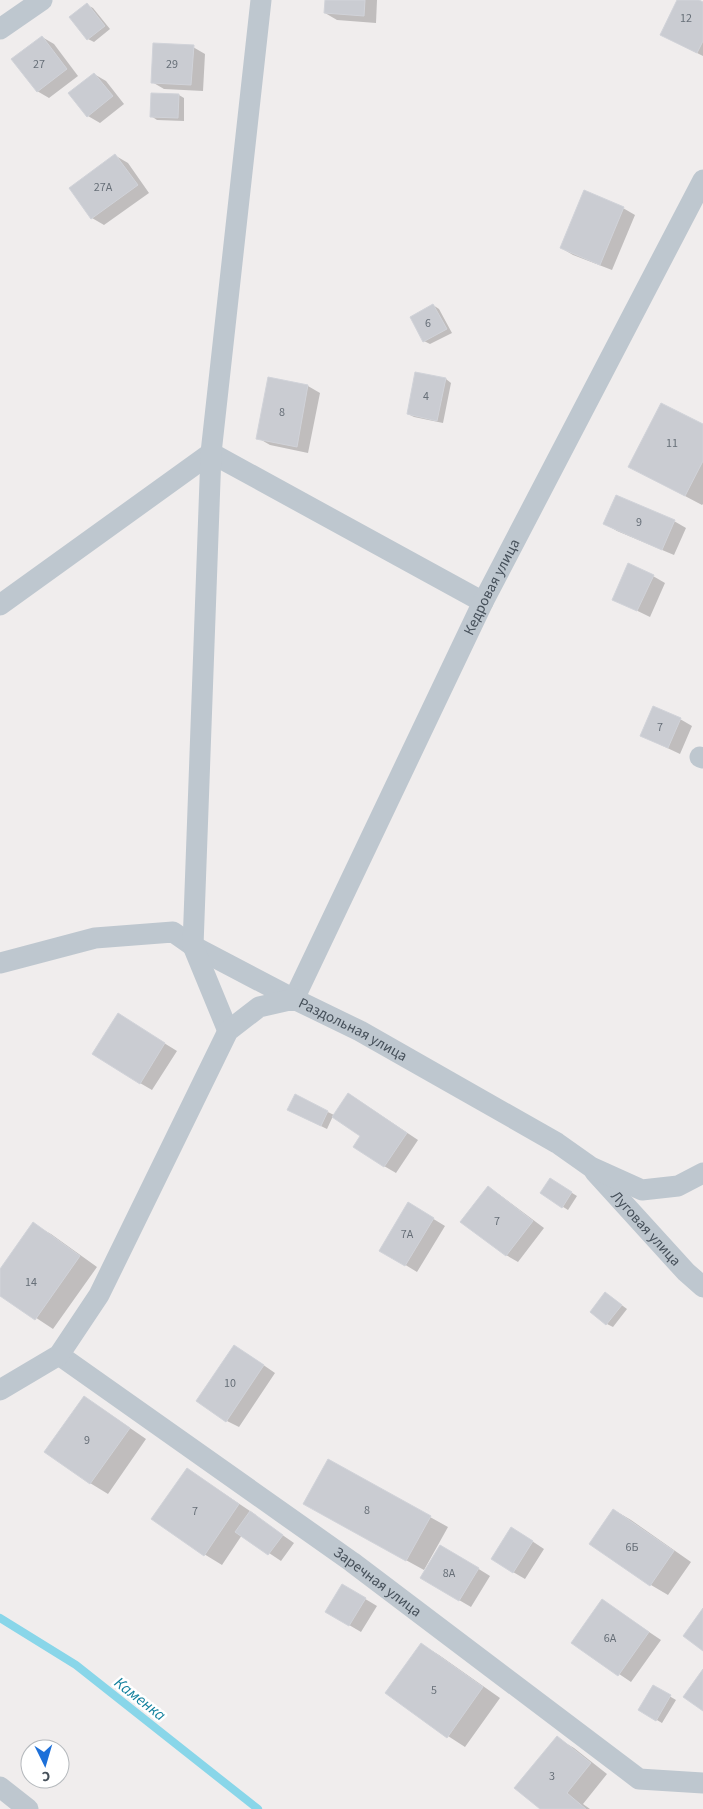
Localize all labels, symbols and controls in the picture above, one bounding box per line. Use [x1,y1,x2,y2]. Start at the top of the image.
house number: 12 [680,10,692,27]
house number: 27 [33,56,45,73]
house number: 29 [166,56,178,73]
house number: 27А [94,179,113,196]
house number: 6 [425,315,431,332]
house number: 4 [423,388,429,405]
house number: 8 [279,404,285,421]
house number: 11 [666,435,678,452]
house number: 9 [636,514,642,531]
street label: Кедровая улица [458,535,525,639]
house number: 7 [657,719,663,736]
street label: Раздольная улица [295,992,411,1066]
street label: Луговая улица [606,1186,686,1271]
house number: 7 [494,1213,500,1230]
house number: 7А [401,1226,414,1243]
house number: 14 [25,1274,37,1291]
house number: 10 [224,1375,236,1392]
house number: 9 [84,1432,90,1449]
house number: 8 [364,1502,370,1519]
house number: 7 [192,1503,198,1520]
house number: 6Б [626,1539,638,1556]
street label: Заречная улица [329,1542,426,1622]
house number: 8А [443,1565,456,1582]
house number: 6А [604,1630,617,1647]
water label: Каменка [110,1672,171,1726]
house number: 5 [431,1682,437,1699]
north arrow [20,1739,70,1789]
text: С [41,1766,51,1786]
house number: 3 [549,1768,555,1785]

